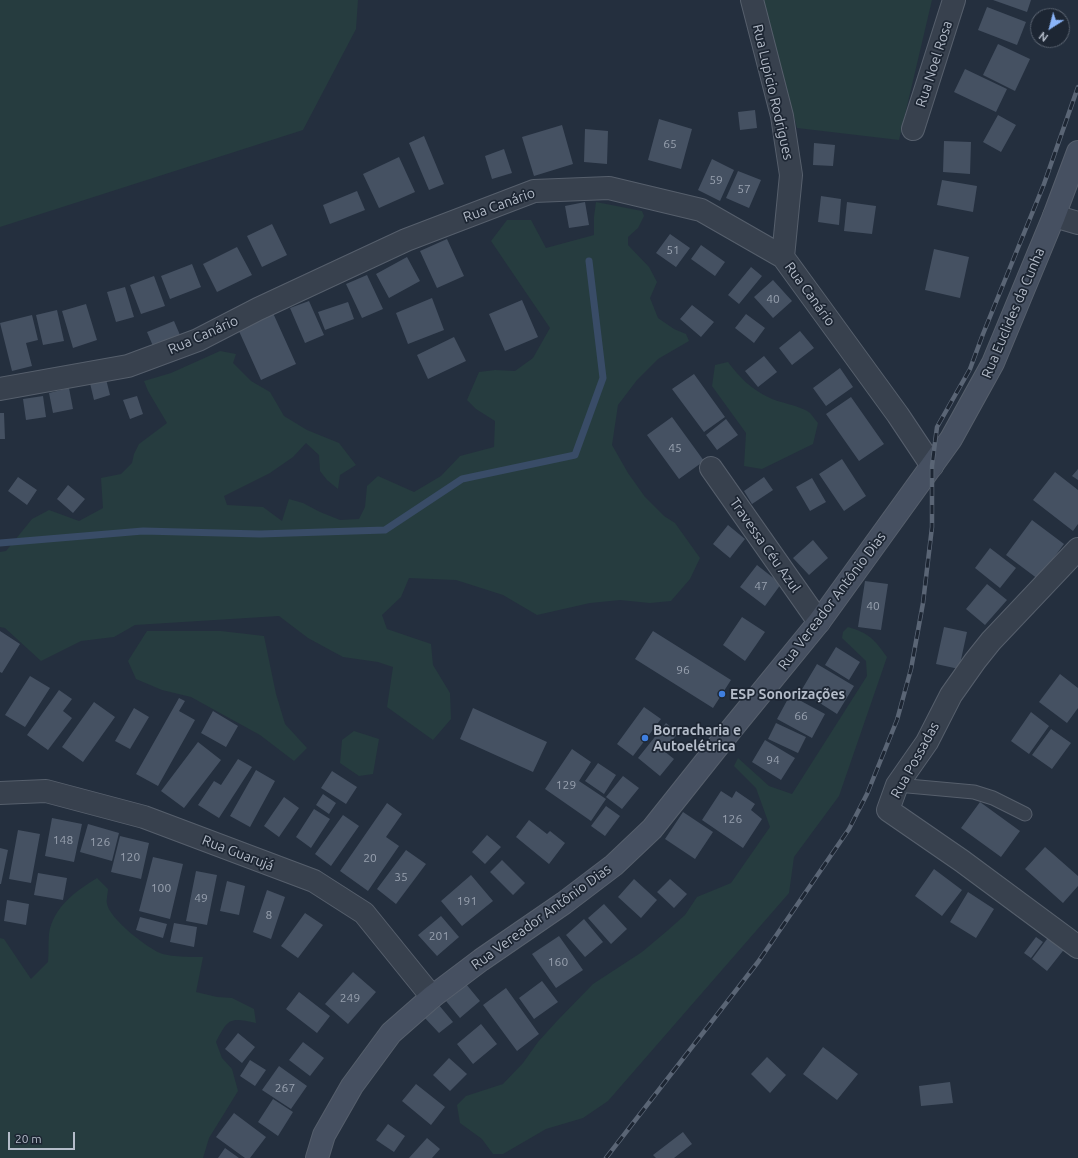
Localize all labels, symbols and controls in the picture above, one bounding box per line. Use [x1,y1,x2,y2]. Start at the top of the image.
north arrow [1030,8,1070,48]
street label: Rua Noel Rosa [912,19,956,109]
street label: Rua Lupicio Rodrigues [749,23,797,161]
text: N [1037,30,1050,44]
house number: 65 [663,137,677,151]
house number: 59 [709,173,723,187]
house number: 57 [737,182,751,196]
street label: Rua Canário [461,184,537,226]
house number: 51 [666,243,680,257]
street label: Rua Euclides da Cunha [978,245,1048,381]
street label: Rua Canário [781,259,839,329]
house number: 40 [766,292,780,306]
street label: Rua Canário [165,312,241,358]
house number: 45 [668,441,682,455]
street label: Travessa Céu Azul [726,494,804,596]
street label: Rua Vereador Antônio Dias [775,529,889,673]
house number: 47 [754,579,768,593]
house number: 40 [866,599,880,613]
house number: 96 [676,663,690,677]
place label: ESP Sonorizações [730,686,845,702]
marker: ESP Sonorizações [717,689,727,699]
house number: 66 [794,709,808,723]
street label: Rua Possadas [887,719,943,801]
place label: Borracharia e Autoelétrica [653,722,741,754]
marker: Borracharia e Autoelétrica [640,733,650,743]
house number: 94 [766,753,780,767]
house number: 129 [556,778,576,792]
house number: 126 [722,812,742,826]
street label: Rua Guarujá [200,832,276,874]
house number: 148 [53,833,73,847]
house number: 126 [90,835,110,849]
house number: 120 [120,850,140,864]
house number: 20 [363,851,377,865]
street label: Rua Vereador Antônio Dias [468,861,614,973]
house number: 35 [394,870,408,884]
house number: 100 [151,881,171,895]
house number: 49 [194,891,208,905]
house number: 191 [457,894,477,908]
house number: 8 [266,908,272,922]
house number: 201 [429,929,449,943]
house number: 160 [548,955,568,969]
house number: 249 [340,991,360,1005]
house number: 267 [275,1081,295,1095]
scale bar [10,1124,77,1150]
text: 20 m [15,1132,42,1145]

